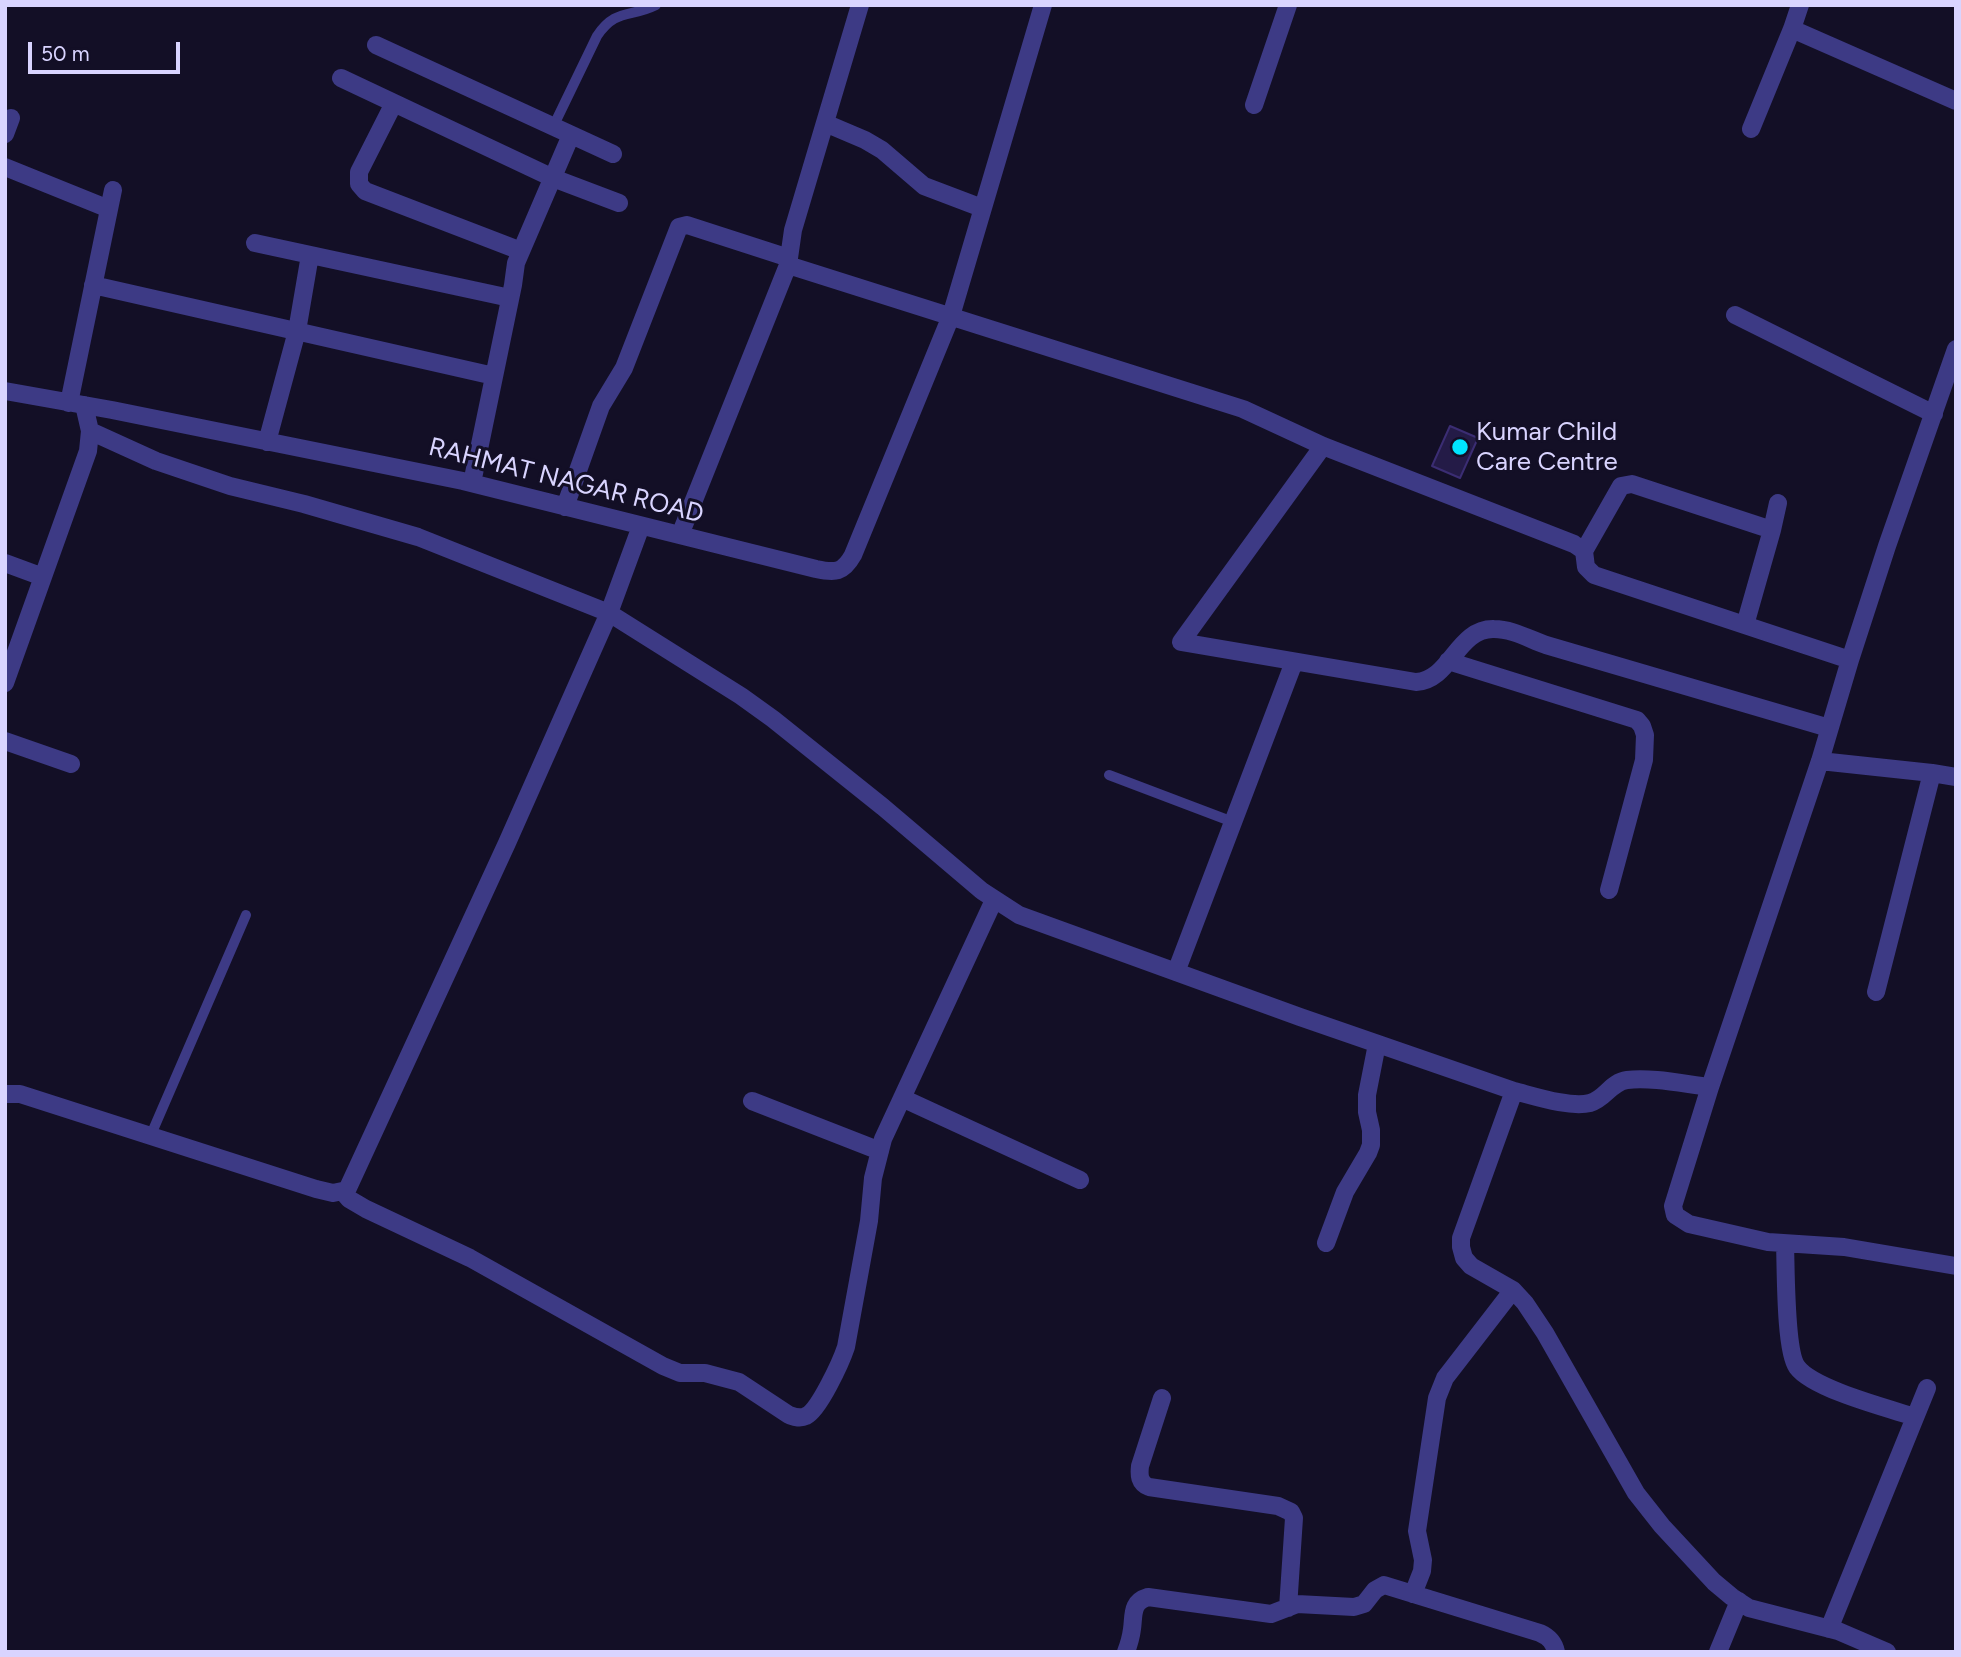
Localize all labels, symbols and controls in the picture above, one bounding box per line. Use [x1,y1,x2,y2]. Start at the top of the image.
scale bar [32,28,184,72]
text: 50 m [41,41,90,66]
place label: Kumar Child Care Centre [1476,416,1618,478]
street label: RAHMAT NAGAR ROAD [425,432,707,530]
marker: Kumar Child Care Centre [1450,437,1470,457]

